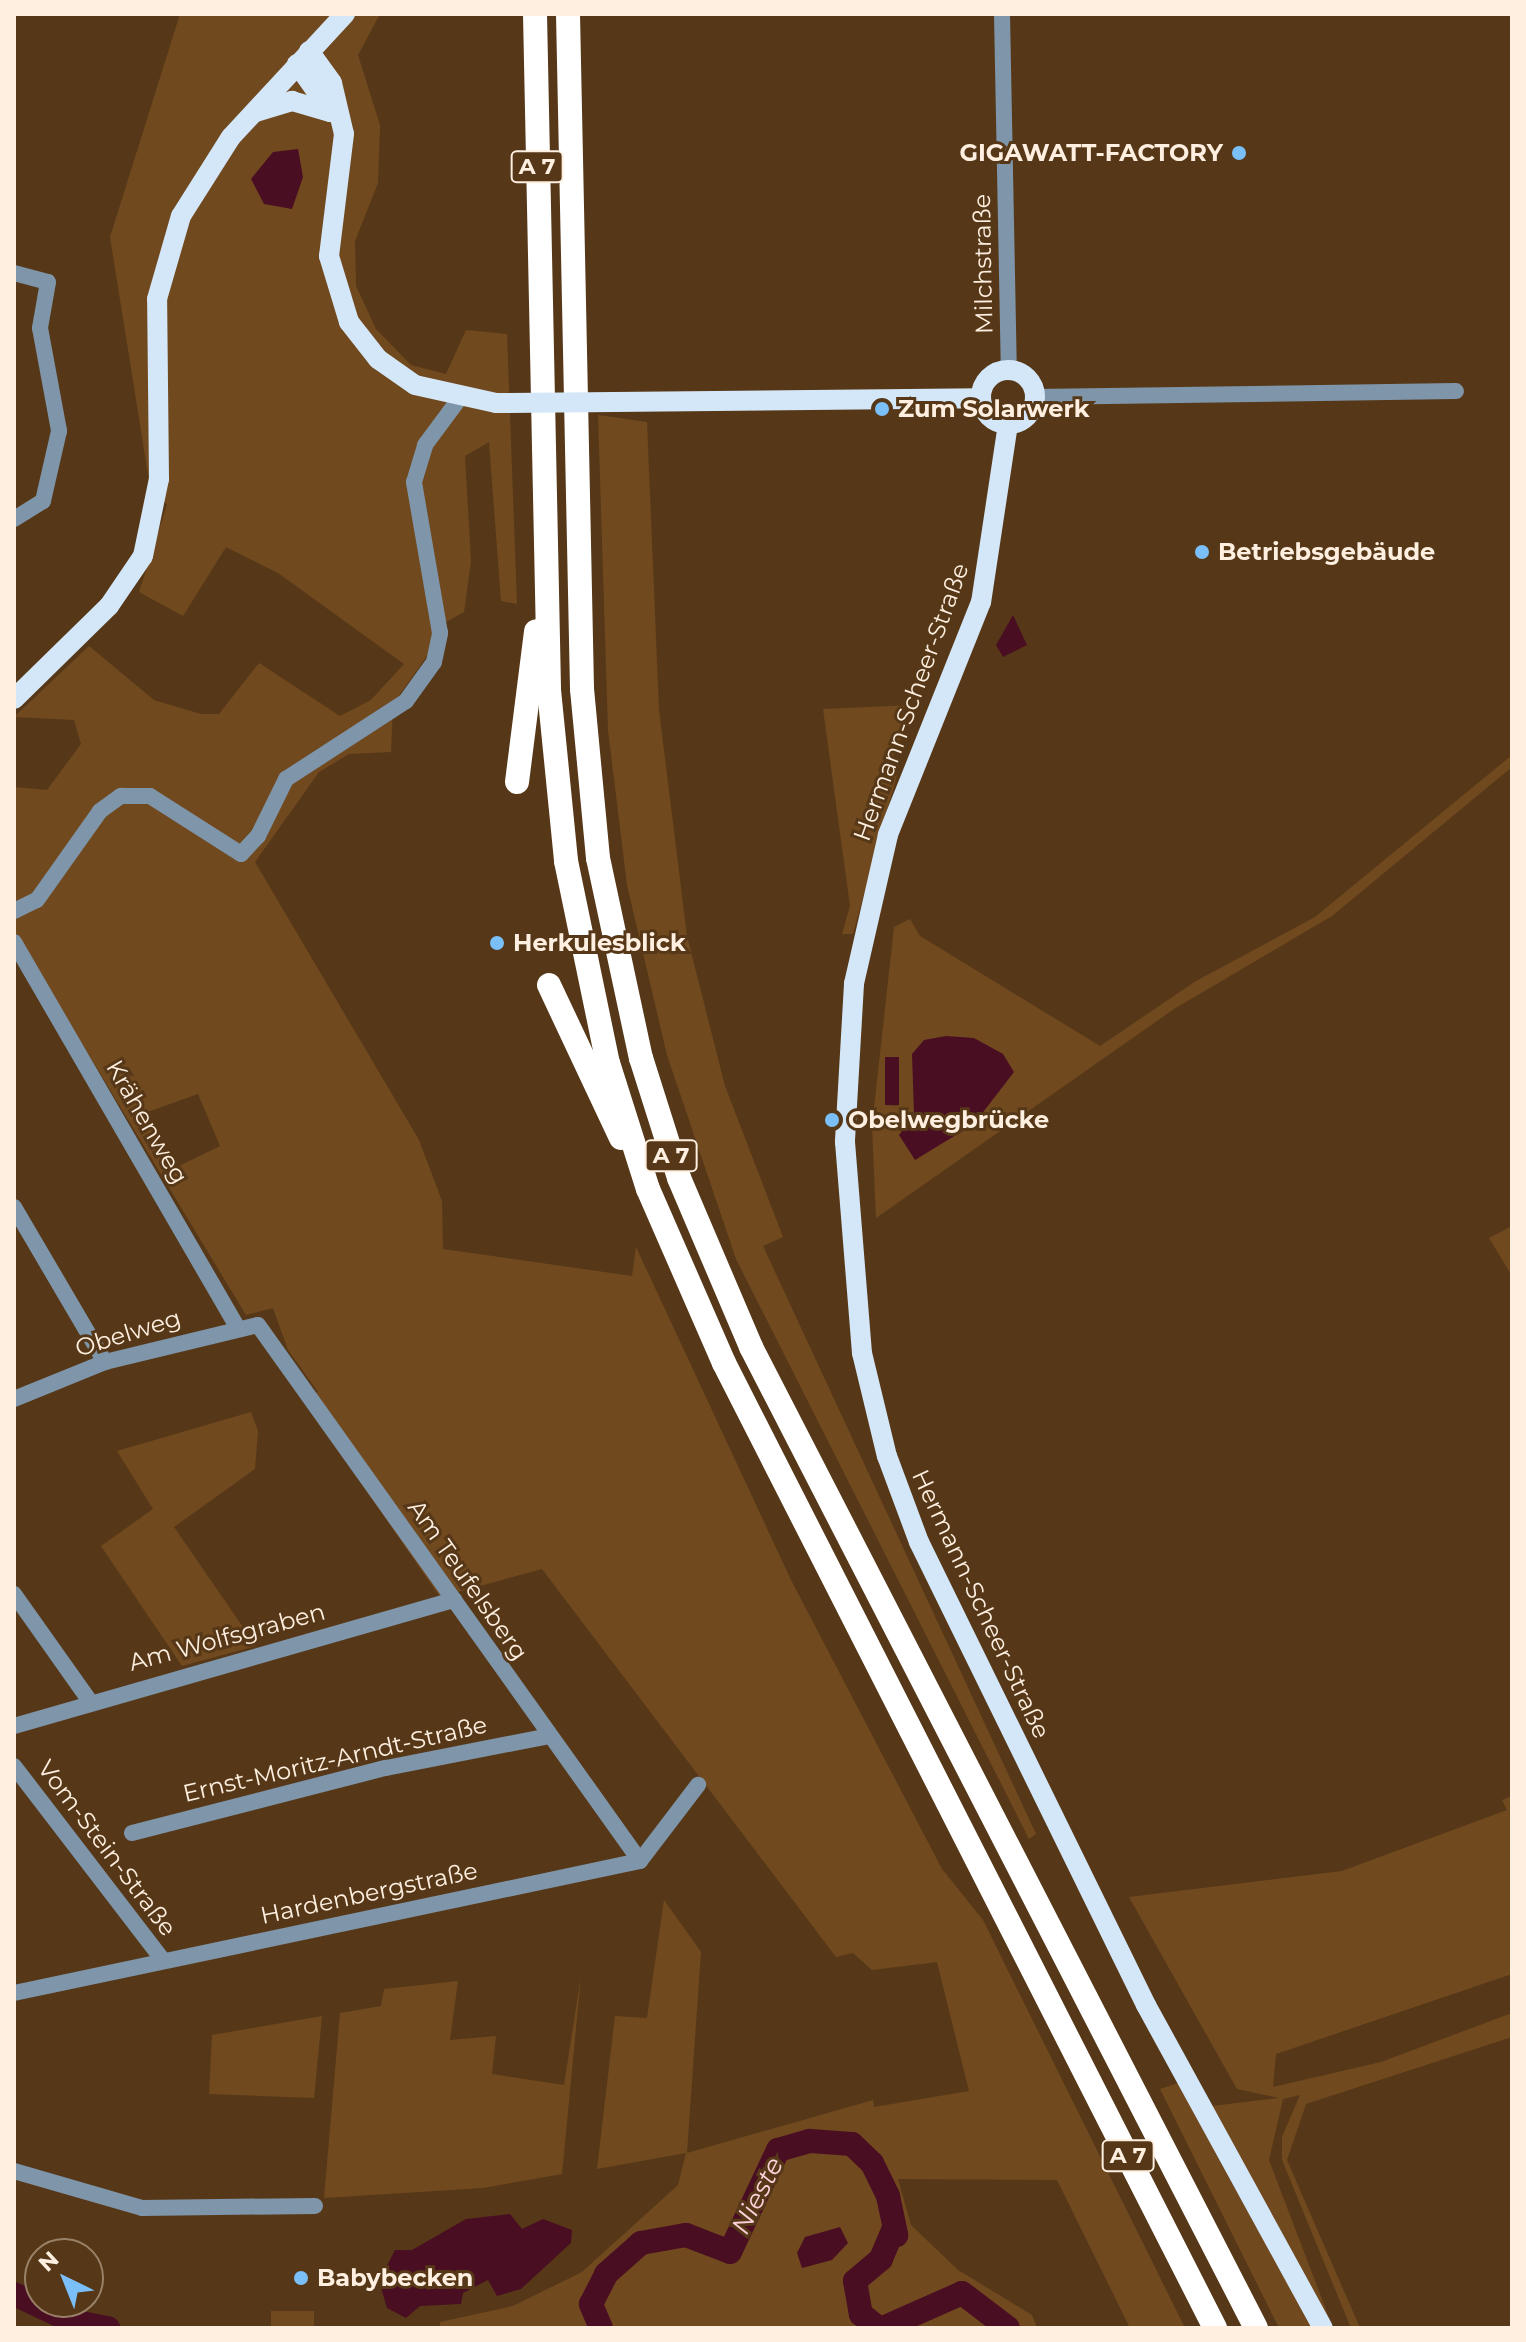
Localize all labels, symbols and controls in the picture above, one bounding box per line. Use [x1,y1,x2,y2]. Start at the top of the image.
place label: GIGAWATT-FACTORY [959,139,1223,167]
marker: GIGAWATT-FACTORY [1230,144,1248,162]
road number: A 7 [509,149,565,185]
street label: Milchstraße [967,194,999,334]
place label: Zum Solarwerk [898,395,1089,423]
marker: Zum Solarwerk [873,400,891,418]
place label: Betriebsgebäude [1218,538,1435,566]
marker: Betriebsgebäude [1193,543,1211,561]
street label: Hermann-Scheer-Straße [847,559,975,845]
place label: Herkulesblick [513,929,686,957]
marker: Herkulesblick [488,934,506,952]
street label: Krähenweg [100,1055,194,1189]
place label: Obelwegbrücke [848,1106,1049,1134]
marker: Obelwegbrücke [823,1111,841,1129]
road number: A 7 [643,1138,699,1174]
street label: Obelweg [72,1303,184,1363]
street label: Hermann-Scheer-Straße [906,1465,1056,1743]
street label: Am Teufelsberg [402,1494,534,1666]
street label: Am Wolfsgraben [126,1597,328,1677]
street label: Ernst-Moritz-Arndt-Straße [180,1710,490,1808]
street label: Vom-Stein-Straße [32,1754,182,1942]
street label: Hardenbergstraße [258,1856,480,1930]
road number: A 7 [1100,2138,1156,2174]
water label: Nieste [725,2152,791,2240]
north arrow [24,2238,104,2318]
text: N [33,2246,64,2277]
place label: Babybecken [317,2264,473,2292]
marker: Babybecken [292,2269,310,2287]

